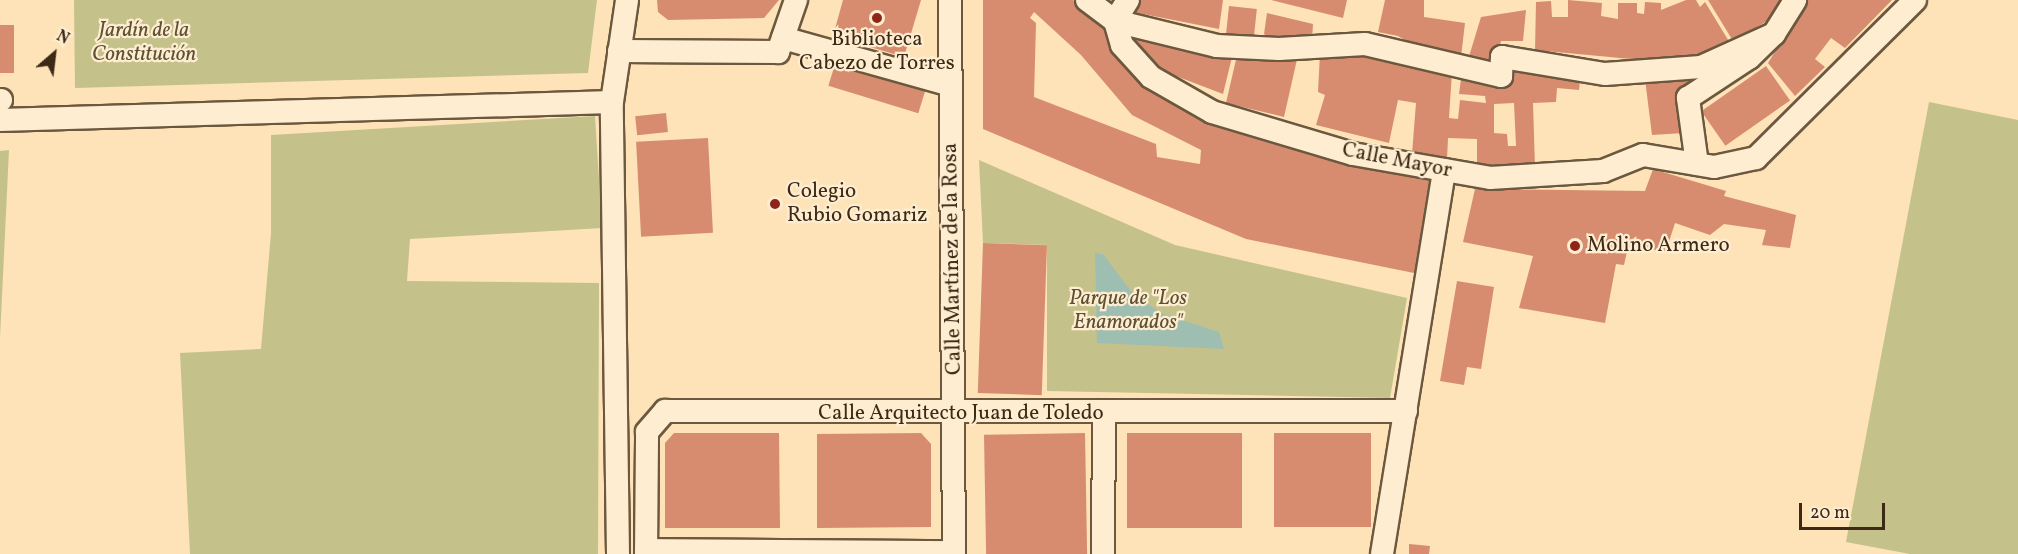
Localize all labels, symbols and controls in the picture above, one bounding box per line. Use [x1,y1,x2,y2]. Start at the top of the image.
marker: Biblioteca Cabezo de Torres [870,11,884,25]
park label: Jardín de la Constitución [92,18,196,68]
north arrow [24,24,84,84]
text: N [52,26,73,51]
place label: Biblioteca Cabezo de Torres [799,27,955,77]
street label: Calle Mayor [1340,138,1454,184]
street label: Calle Martínez de la Rosa [938,143,968,375]
place label: Colegio Rubio Gomariz [787,179,928,229]
marker: Colegio Rubio Gomariz [768,197,782,211]
place label: Molino Armero [1587,233,1730,259]
marker: Molino Armero [1568,239,1582,253]
park label: Parque de "Los Enamorados" [1069,286,1187,336]
street label: Calle Arquitecto Juan de Toledo [818,401,1104,427]
scale bar [1802,491,1888,529]
text: 20 m [1810,501,1850,526]

